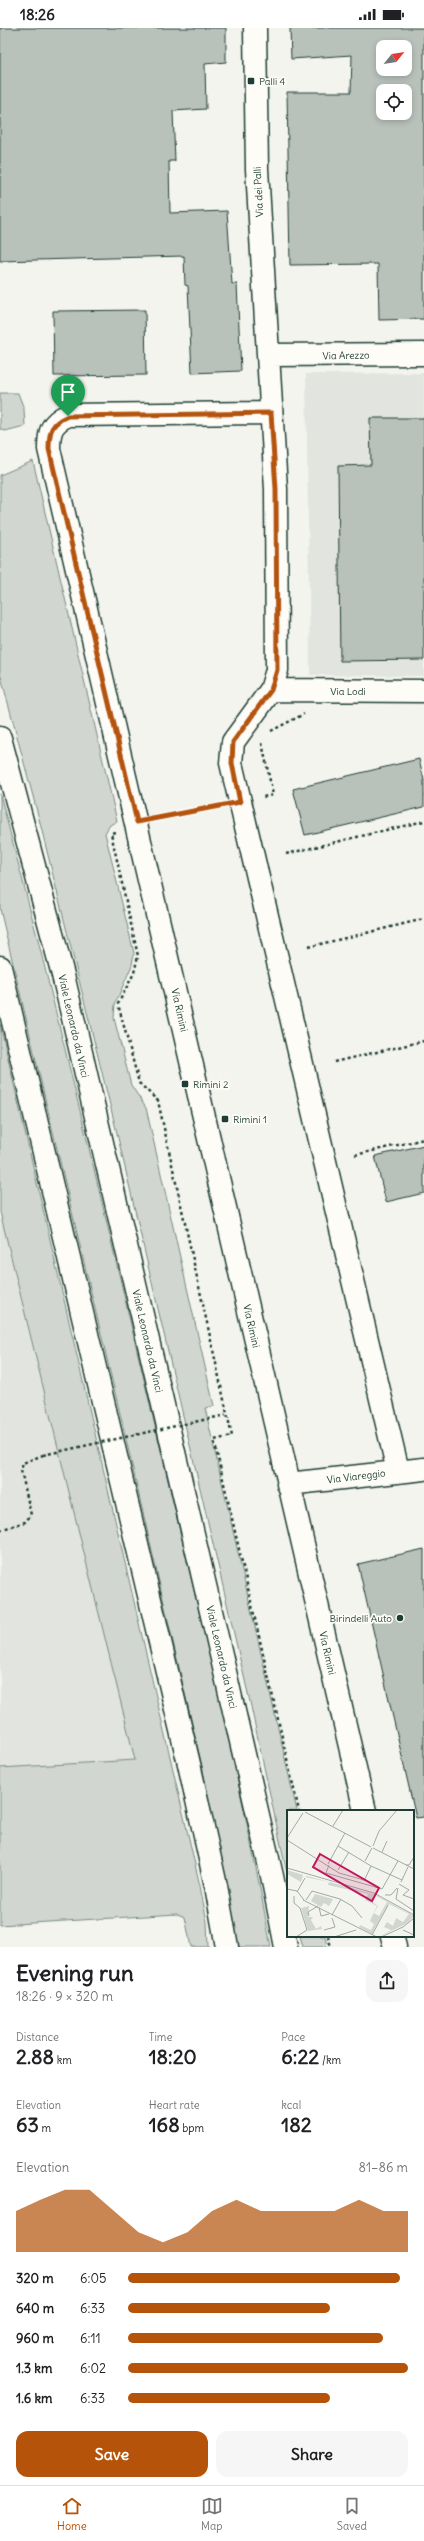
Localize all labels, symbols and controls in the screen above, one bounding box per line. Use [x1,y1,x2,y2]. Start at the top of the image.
text: 18:26 [20,5,55,24]
north arrow [376,40,412,76]
map controls [376,40,412,120]
place label: Palli 4 [259,75,286,88]
marker: Palli 4 [246,76,256,86]
button: locate [376,84,412,120]
street label: Via dei Palli [251,166,266,218]
street label: Via Arezzo [322,349,370,362]
pin [51,375,85,416]
icon: arrive [57,381,79,403]
street label: Via Lodi [330,685,366,698]
street label: Viale Leonardo da Vinci [55,973,92,1079]
street label: Via Rimini [168,987,191,1033]
place label: Rimini 2 [193,1078,229,1091]
marker: Rimini 2 [180,1079,190,1089]
place label: Rimini 1 [233,1113,267,1126]
marker: Rimini 1 [220,1114,230,1124]
street label: Viale Leonardo da Vinci [129,1288,166,1394]
street label: Via Rimini [240,1303,263,1349]
street label: Via Viareggio [326,1466,386,1487]
street label: Viale Leonardo da Vinci [203,1604,240,1710]
place label: Birindelli Auto [330,1612,392,1625]
marker: Birindelli Auto [395,1613,405,1623]
street label: Via Rimini [316,1630,339,1676]
inset map [287,1810,414,1937]
text: Evening run [16,1959,134,1987]
button: share [366,1960,408,2002]
text: 18:26 · 9 × 320 m [16,1988,113,2005]
text: Distance [16,2030,59,2044]
text: Time [149,2030,172,2044]
text: Pace [281,2030,305,2044]
text: 2.88 [16,2044,54,2069]
text: 18:20 [149,2044,197,2069]
text: 6:22 [281,2044,319,2069]
text: km [54,2053,72,2067]
text: /km [319,2053,341,2067]
text: Elevation [16,2098,61,2112]
text: Heart rate [149,2098,200,2112]
text: kcal [281,2098,301,2112]
text: 63 [16,2112,39,2137]
text: 168 [149,2112,180,2137]
text: 182 [281,2112,312,2137]
text: m [39,2121,51,2135]
text: bpm [180,2121,204,2135]
text: Elevation [16,2159,69,2176]
text: 81–86 m [358,2159,408,2176]
text: 320 m [16,2270,54,2287]
text: 6:05 [80,2270,106,2287]
text: 640 m [16,2300,54,2317]
text: 6:33 [80,2300,105,2317]
text: 960 m [16,2330,54,2347]
text: 6:11 [80,2330,101,2347]
text: 1.3 km [16,2360,52,2377]
text: 6:02 [80,2360,106,2377]
text: 1.6 km [16,2390,52,2407]
text: 6:33 [80,2390,105,2407]
button: Save [16,2431,208,2477]
button: Share [216,2431,408,2477]
tab: Home [57,2495,87,2533]
tab: Map [201,2495,223,2533]
tab: Saved [337,2495,367,2533]

